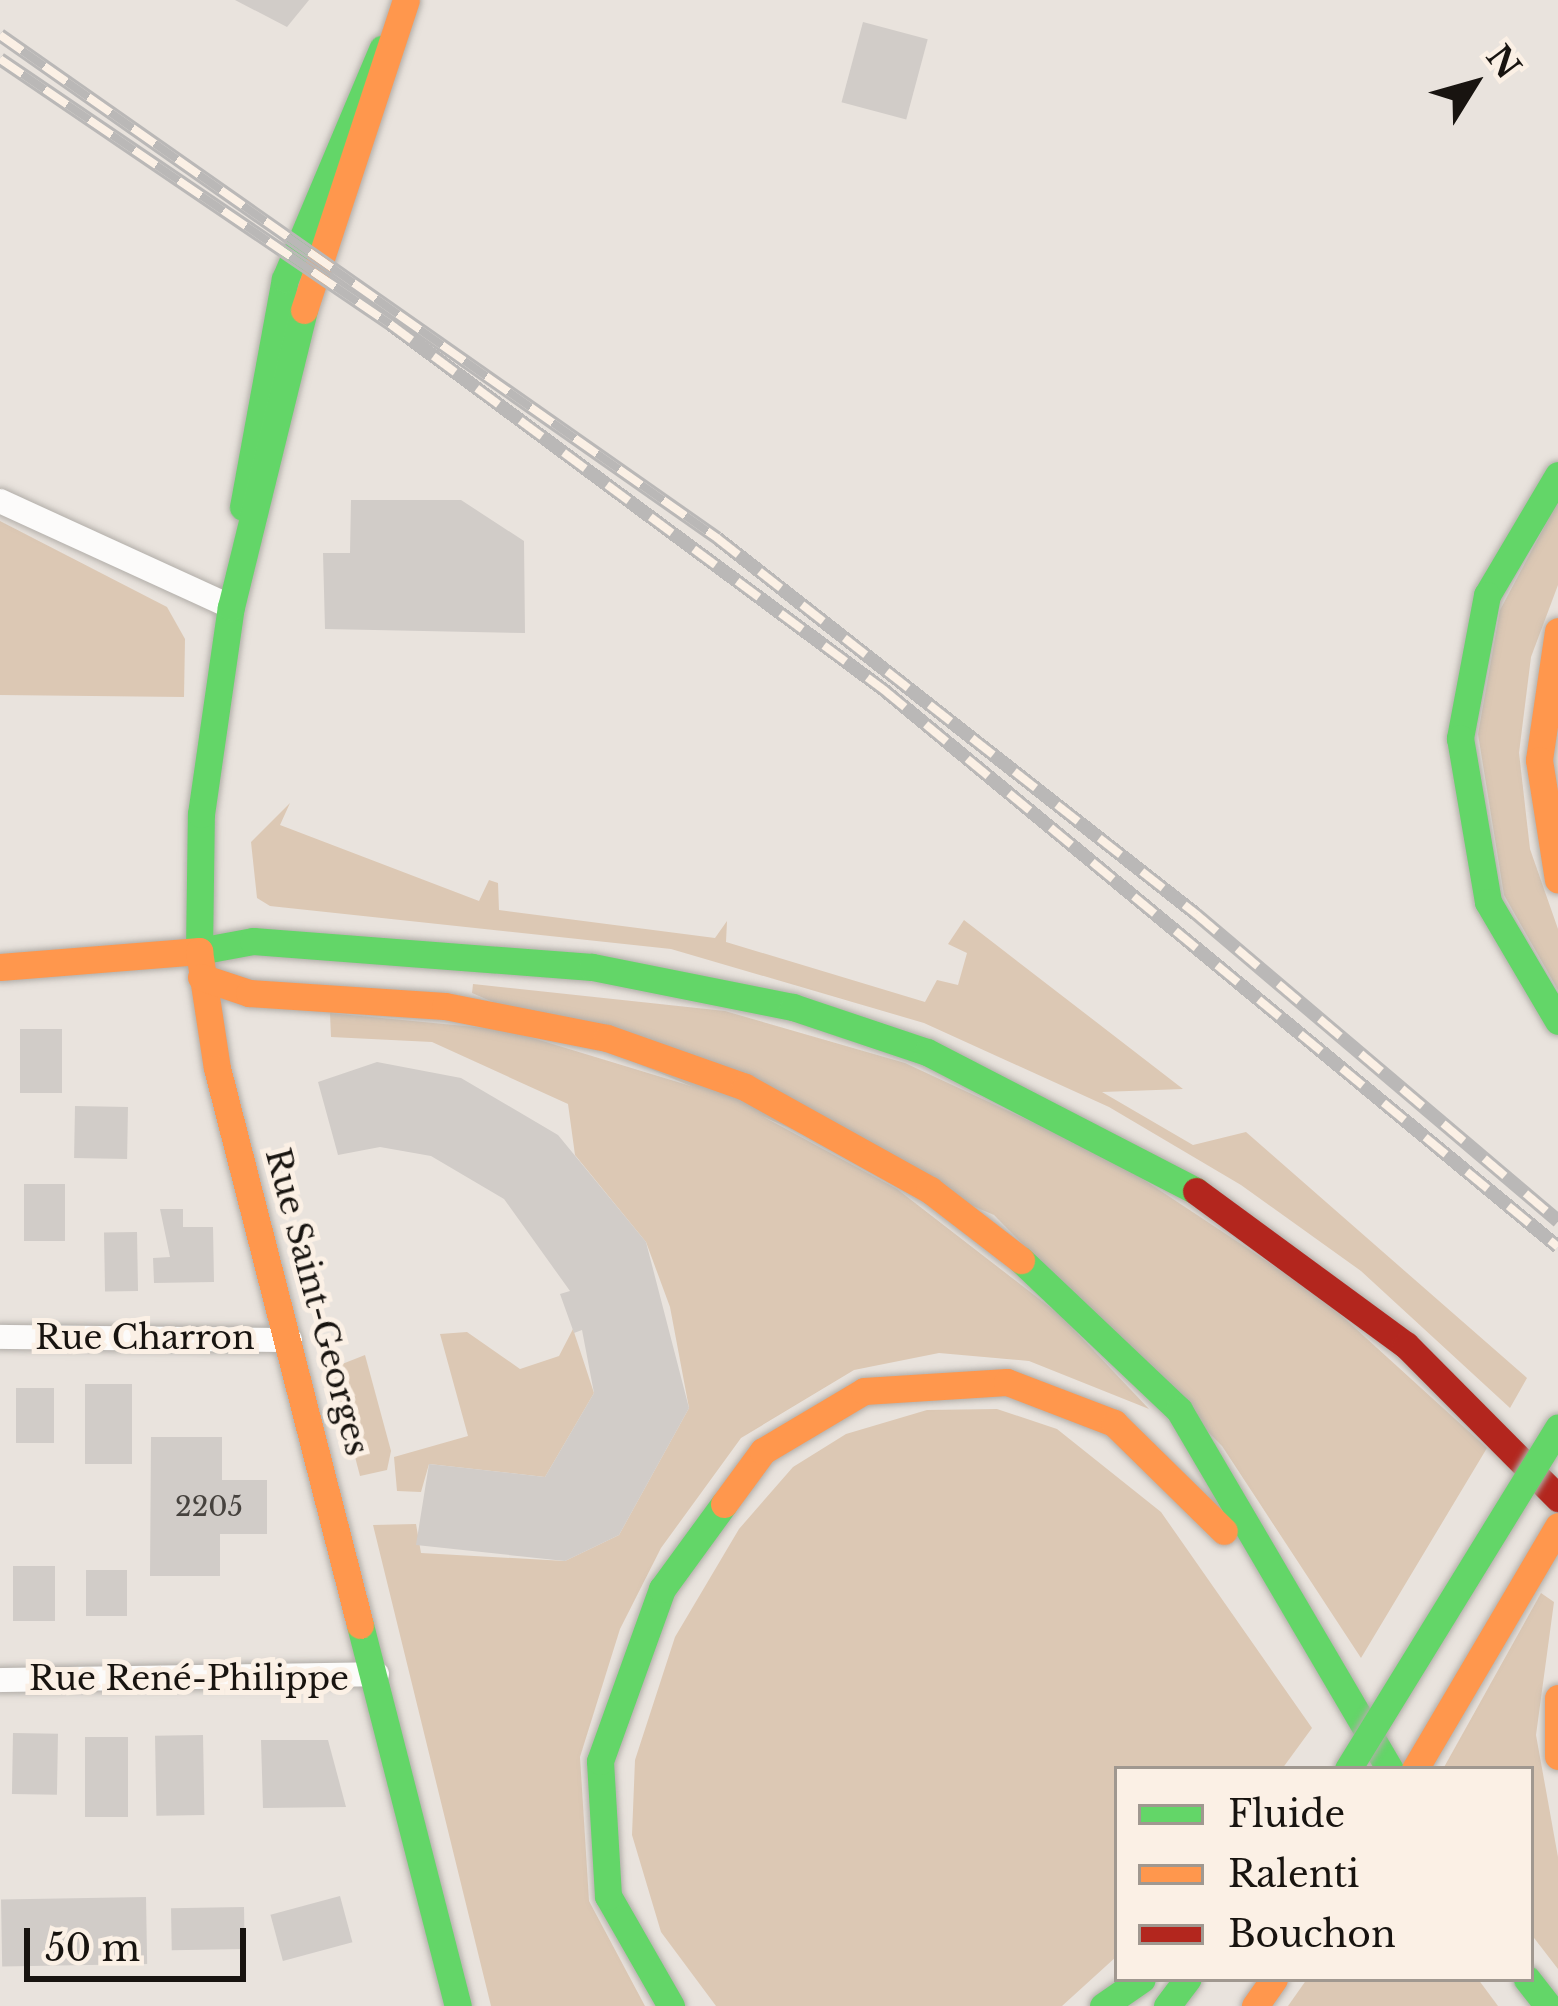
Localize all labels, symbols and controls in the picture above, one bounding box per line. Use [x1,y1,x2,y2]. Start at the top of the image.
north arrow [1414,24,1534,144]
text: N [1477,37,1529,87]
street label: Rue Saint-Georges [257,1144,377,1460]
street label: Rue Charron [35,1318,255,1358]
house number: 2205 [175,1491,243,1523]
street label: Rue René-Philippe [29,1659,349,1699]
legend [1114,1766,1534,1982]
text: Fluide [1228,1792,1345,1837]
text: Ralenti [1228,1852,1359,1897]
scale bar [30,1904,252,1978]
text: Bouchon [1228,1912,1396,1957]
text: 50 m [45,1926,140,1971]

